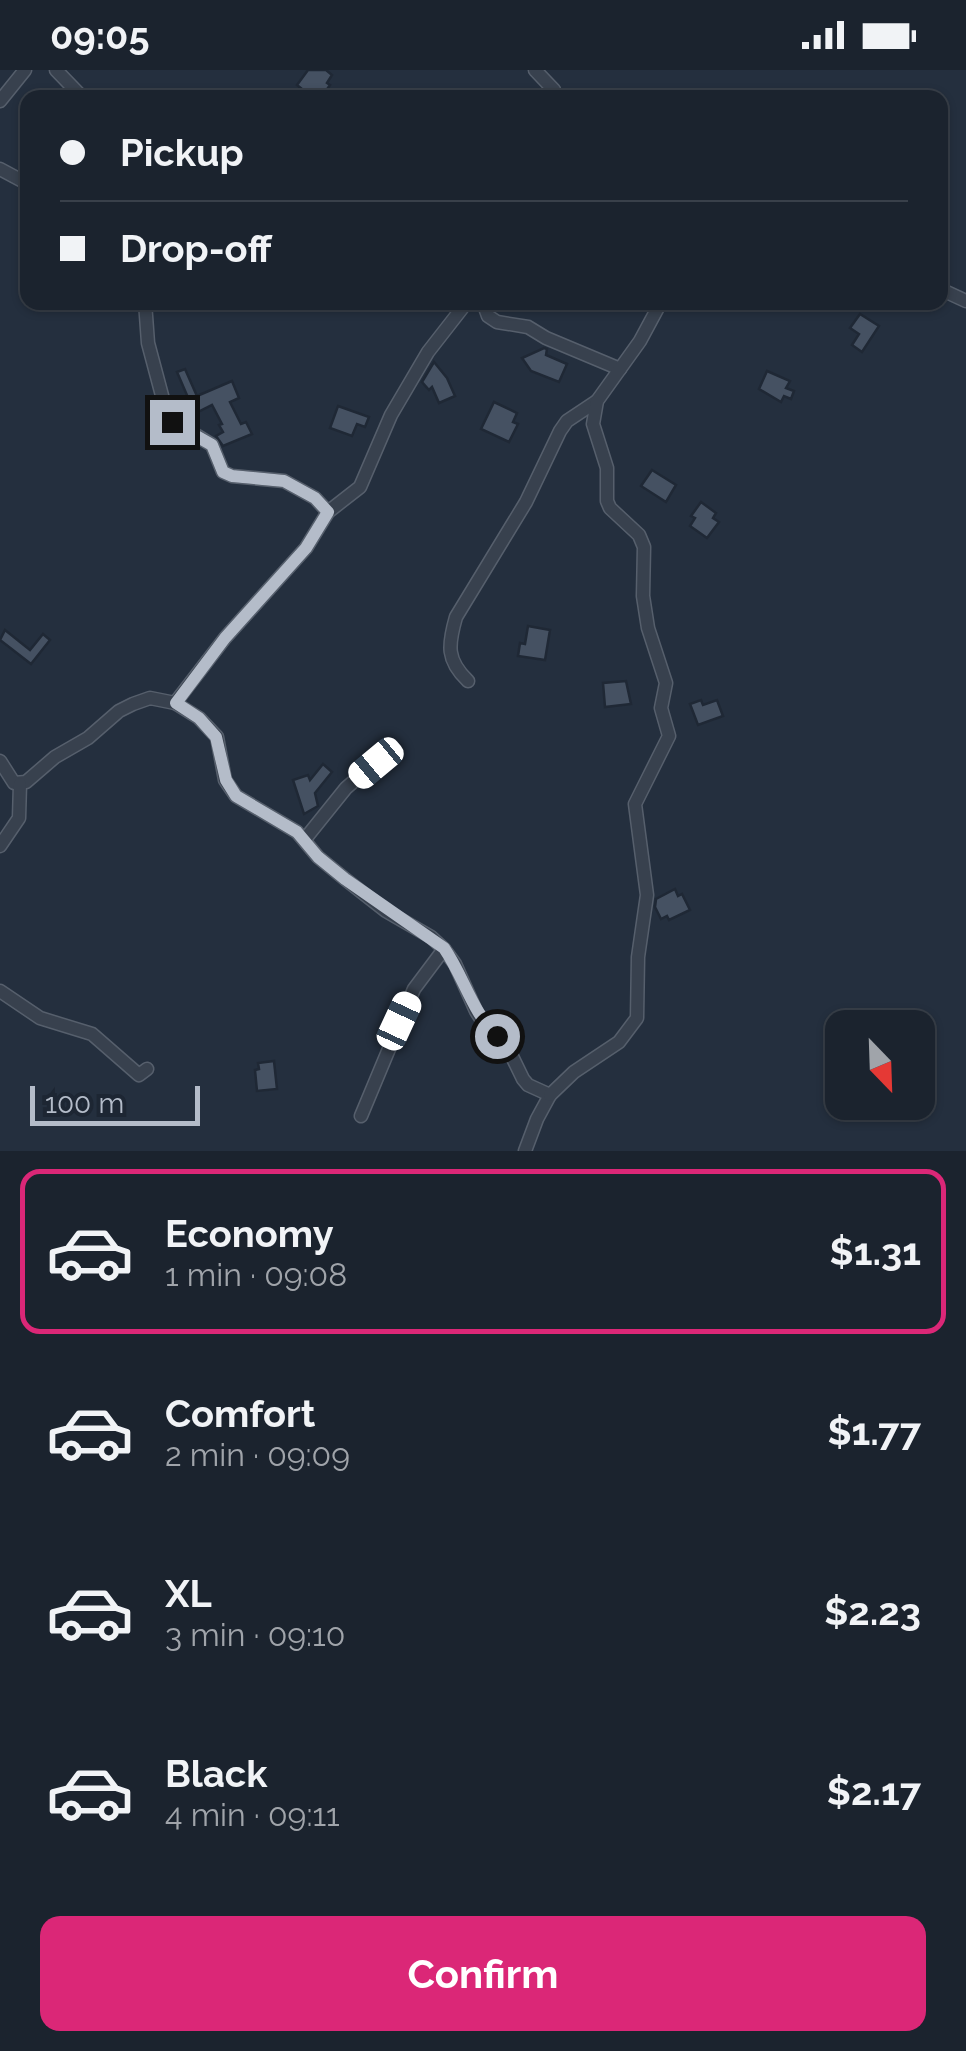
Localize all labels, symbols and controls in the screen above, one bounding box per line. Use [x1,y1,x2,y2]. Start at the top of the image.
text: 09:05 [50,13,149,58]
text: Pickup [120,130,244,175]
text: Drop-off [120,226,272,271]
route end [150,400,195,445]
car [343,732,409,794]
car [373,987,425,1055]
north arrow [825,1010,935,1120]
map controls [825,1010,935,1120]
route start [475,1014,520,1059]
scale bar [30,1081,200,1126]
text: 100 m [45,1087,124,1120]
icon: car [45,1207,135,1297]
text: Economy [165,1211,334,1256]
text: $1.31 [830,1229,921,1274]
text: 1 min · 09:08 [165,1256,347,1293]
icon: car [45,1387,135,1477]
text: Comfort [165,1391,315,1436]
text: $1.77 [827,1409,921,1454]
text: 2 min · 09:09 [165,1436,350,1473]
icon: car [45,1567,135,1657]
text: XL [165,1571,212,1616]
text: $2.23 [824,1589,921,1634]
text: 3 min · 09:10 [165,1616,345,1653]
icon: car [45,1747,135,1837]
text: Black [165,1751,267,1796]
text: $2.17 [827,1769,921,1814]
text: 4 min · 09:11 [165,1796,340,1833]
button: Confirm [40,1916,926,2031]

